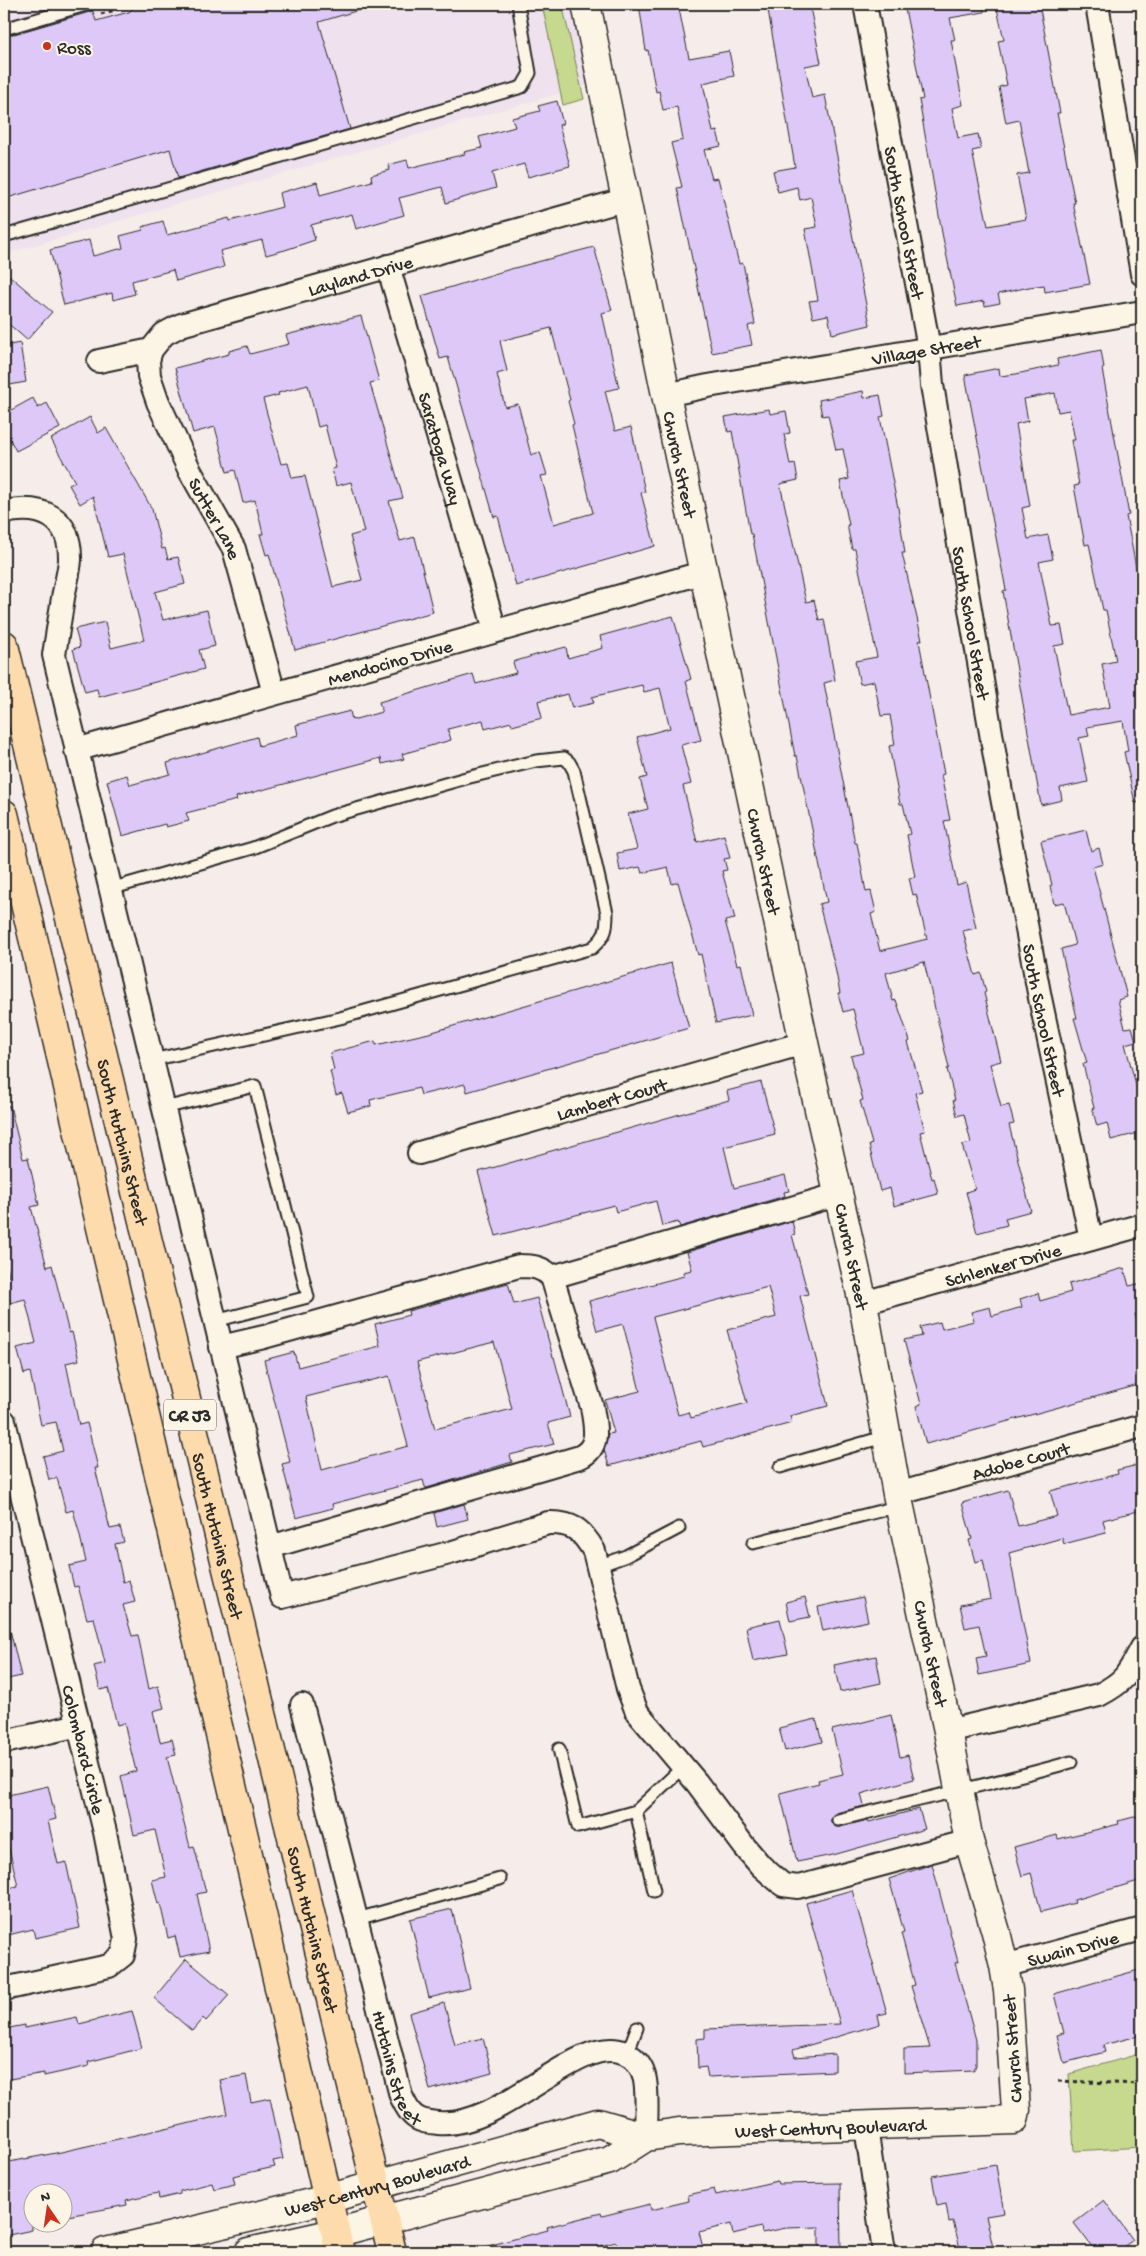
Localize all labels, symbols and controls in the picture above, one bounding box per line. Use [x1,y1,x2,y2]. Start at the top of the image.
place label: Ross [57,38,92,61]
marker: Ross [41,40,53,52]
street label: South School Street [877,145,928,303]
street label: Layland Drive [306,252,416,304]
street label: Village Street [870,331,985,373]
street label: Saratoga Way [411,390,466,509]
street label: Church Street [655,410,701,522]
street label: Sutter Lane [181,475,244,563]
street label: South School Street [945,545,993,704]
street label: Mendocino Drive [326,636,456,693]
street label: Church Street [739,807,785,919]
street label: South School Street [1015,943,1069,1101]
street label: South Hutchins Street [89,1057,152,1230]
street label: Lambert Court [555,1074,672,1128]
street label: Church Street [827,1202,873,1314]
street label: Schlenker Drive [943,1240,1064,1294]
road number: CR J3 [164,1400,216,1430]
street label: Adobe Court [970,1438,1075,1488]
street label: South Hutchins Street [184,1451,247,1624]
street label: Church Street [906,1599,952,1711]
street label: Colombard Circle [54,1683,108,1817]
street label: South Hutchins Street [280,1845,342,2017]
street label: Swain Drive [1025,1928,1122,1974]
street label: Church Street [999,1992,1030,2103]
street label: Hutchins Street [365,2009,426,2134]
street label: West Century Boulevard [734,2115,928,2145]
street label: West Century Boulevard [283,2151,475,2224]
north arrow [22,2184,72,2234]
text: N [39,2188,52,2207]

